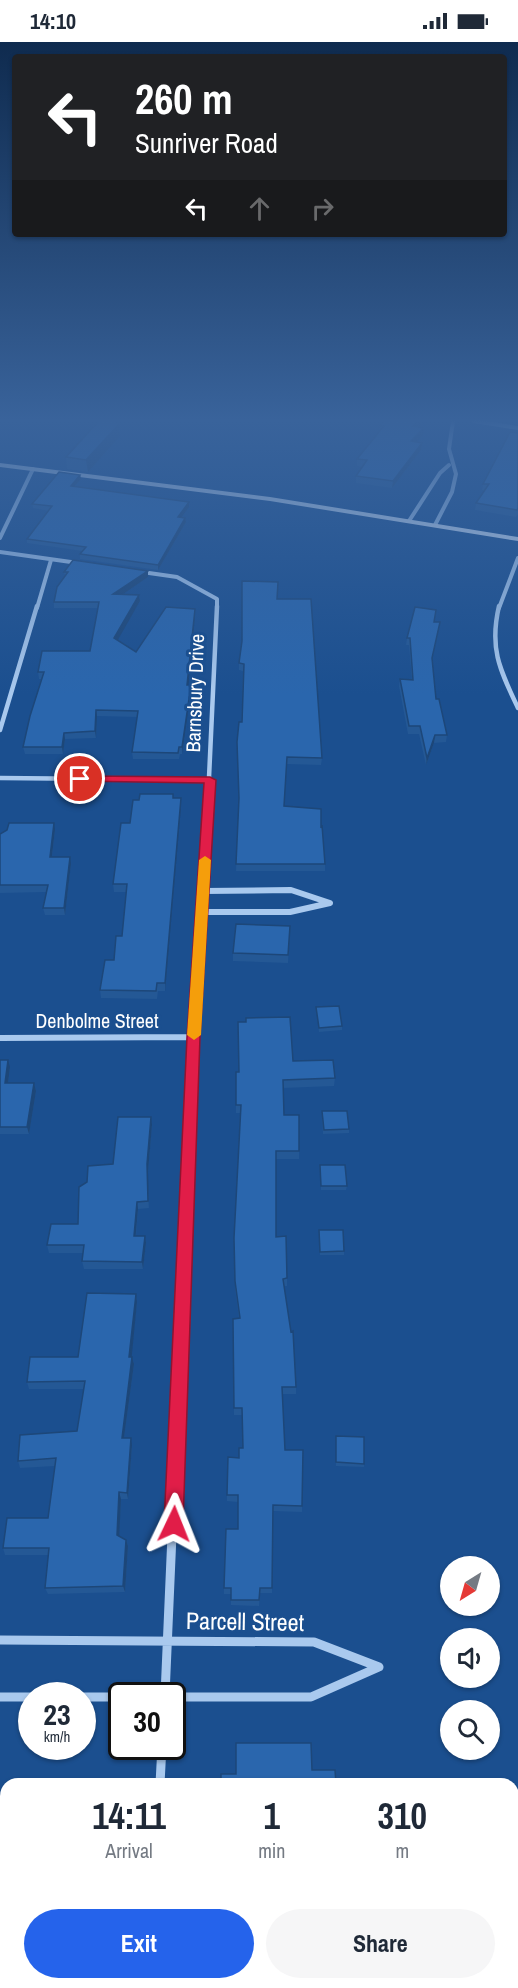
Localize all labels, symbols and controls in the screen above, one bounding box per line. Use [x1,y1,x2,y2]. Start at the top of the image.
text: 14:10 [30,6,76,36]
text: 260 m [135,71,233,127]
icon: left [36,78,114,156]
text: Sunriver Road [135,125,278,161]
icon: left [180,192,213,225]
icon: ahead [243,192,276,225]
icon: right [306,192,339,225]
street label: Barnsbury Drive [179,633,210,753]
pin [54,753,105,804]
icon: arrive [63,762,96,795]
street label: Denbolme Street [35,1007,159,1034]
position arrow [142,1492,206,1556]
north arrow [440,1556,500,1616]
map controls [440,1556,500,1760]
street label: Parcell Street [186,1604,305,1638]
button: sound [440,1628,500,1688]
speed limit sign: 30 [108,1682,186,1760]
text: 23 [43,1694,71,1734]
button: search [440,1700,500,1760]
text: km/h [44,1726,70,1747]
text: 14:11 [92,1792,166,1840]
text: 1 [264,1792,280,1840]
text: 310 [378,1792,427,1840]
text: Arrival [105,1837,153,1864]
text: min [258,1837,285,1864]
text: m [395,1837,409,1864]
button: Exit [24,1909,254,1978]
button: Share [266,1909,495,1978]

